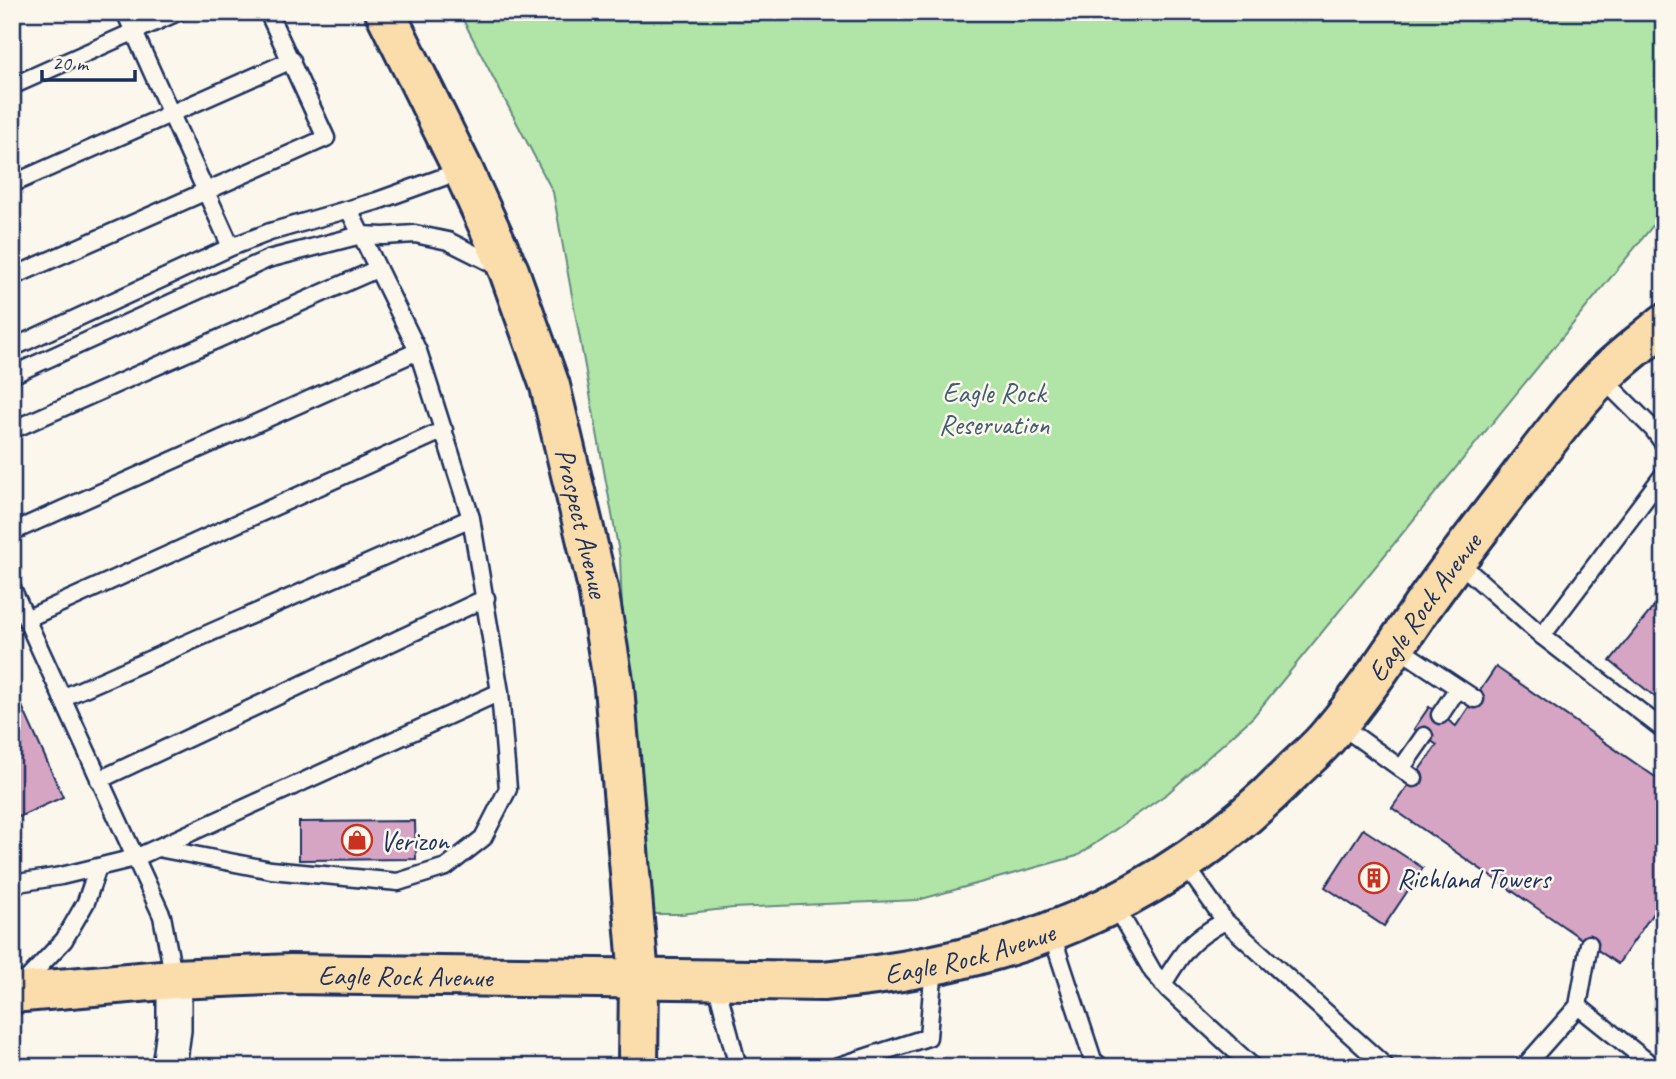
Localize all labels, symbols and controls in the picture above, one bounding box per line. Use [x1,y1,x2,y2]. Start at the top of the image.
scale bar [42,38,135,82]
text: 20 m [52,50,90,76]
park label: Eagle Rock Reservation [939,375,1050,442]
street label: Prospect Avenue [547,445,617,602]
street label: Eagle Rock Avenue [1360,524,1490,688]
shop icon: Verizon [340,823,374,857]
place label: Verizon [380,823,450,858]
building icon: Richland Towers [1357,861,1391,895]
place label: Richland Towers [1397,861,1552,896]
street label: Eagle Rock Avenue [882,914,1061,992]
street label: Eagle Rock Avenue [318,957,495,995]

